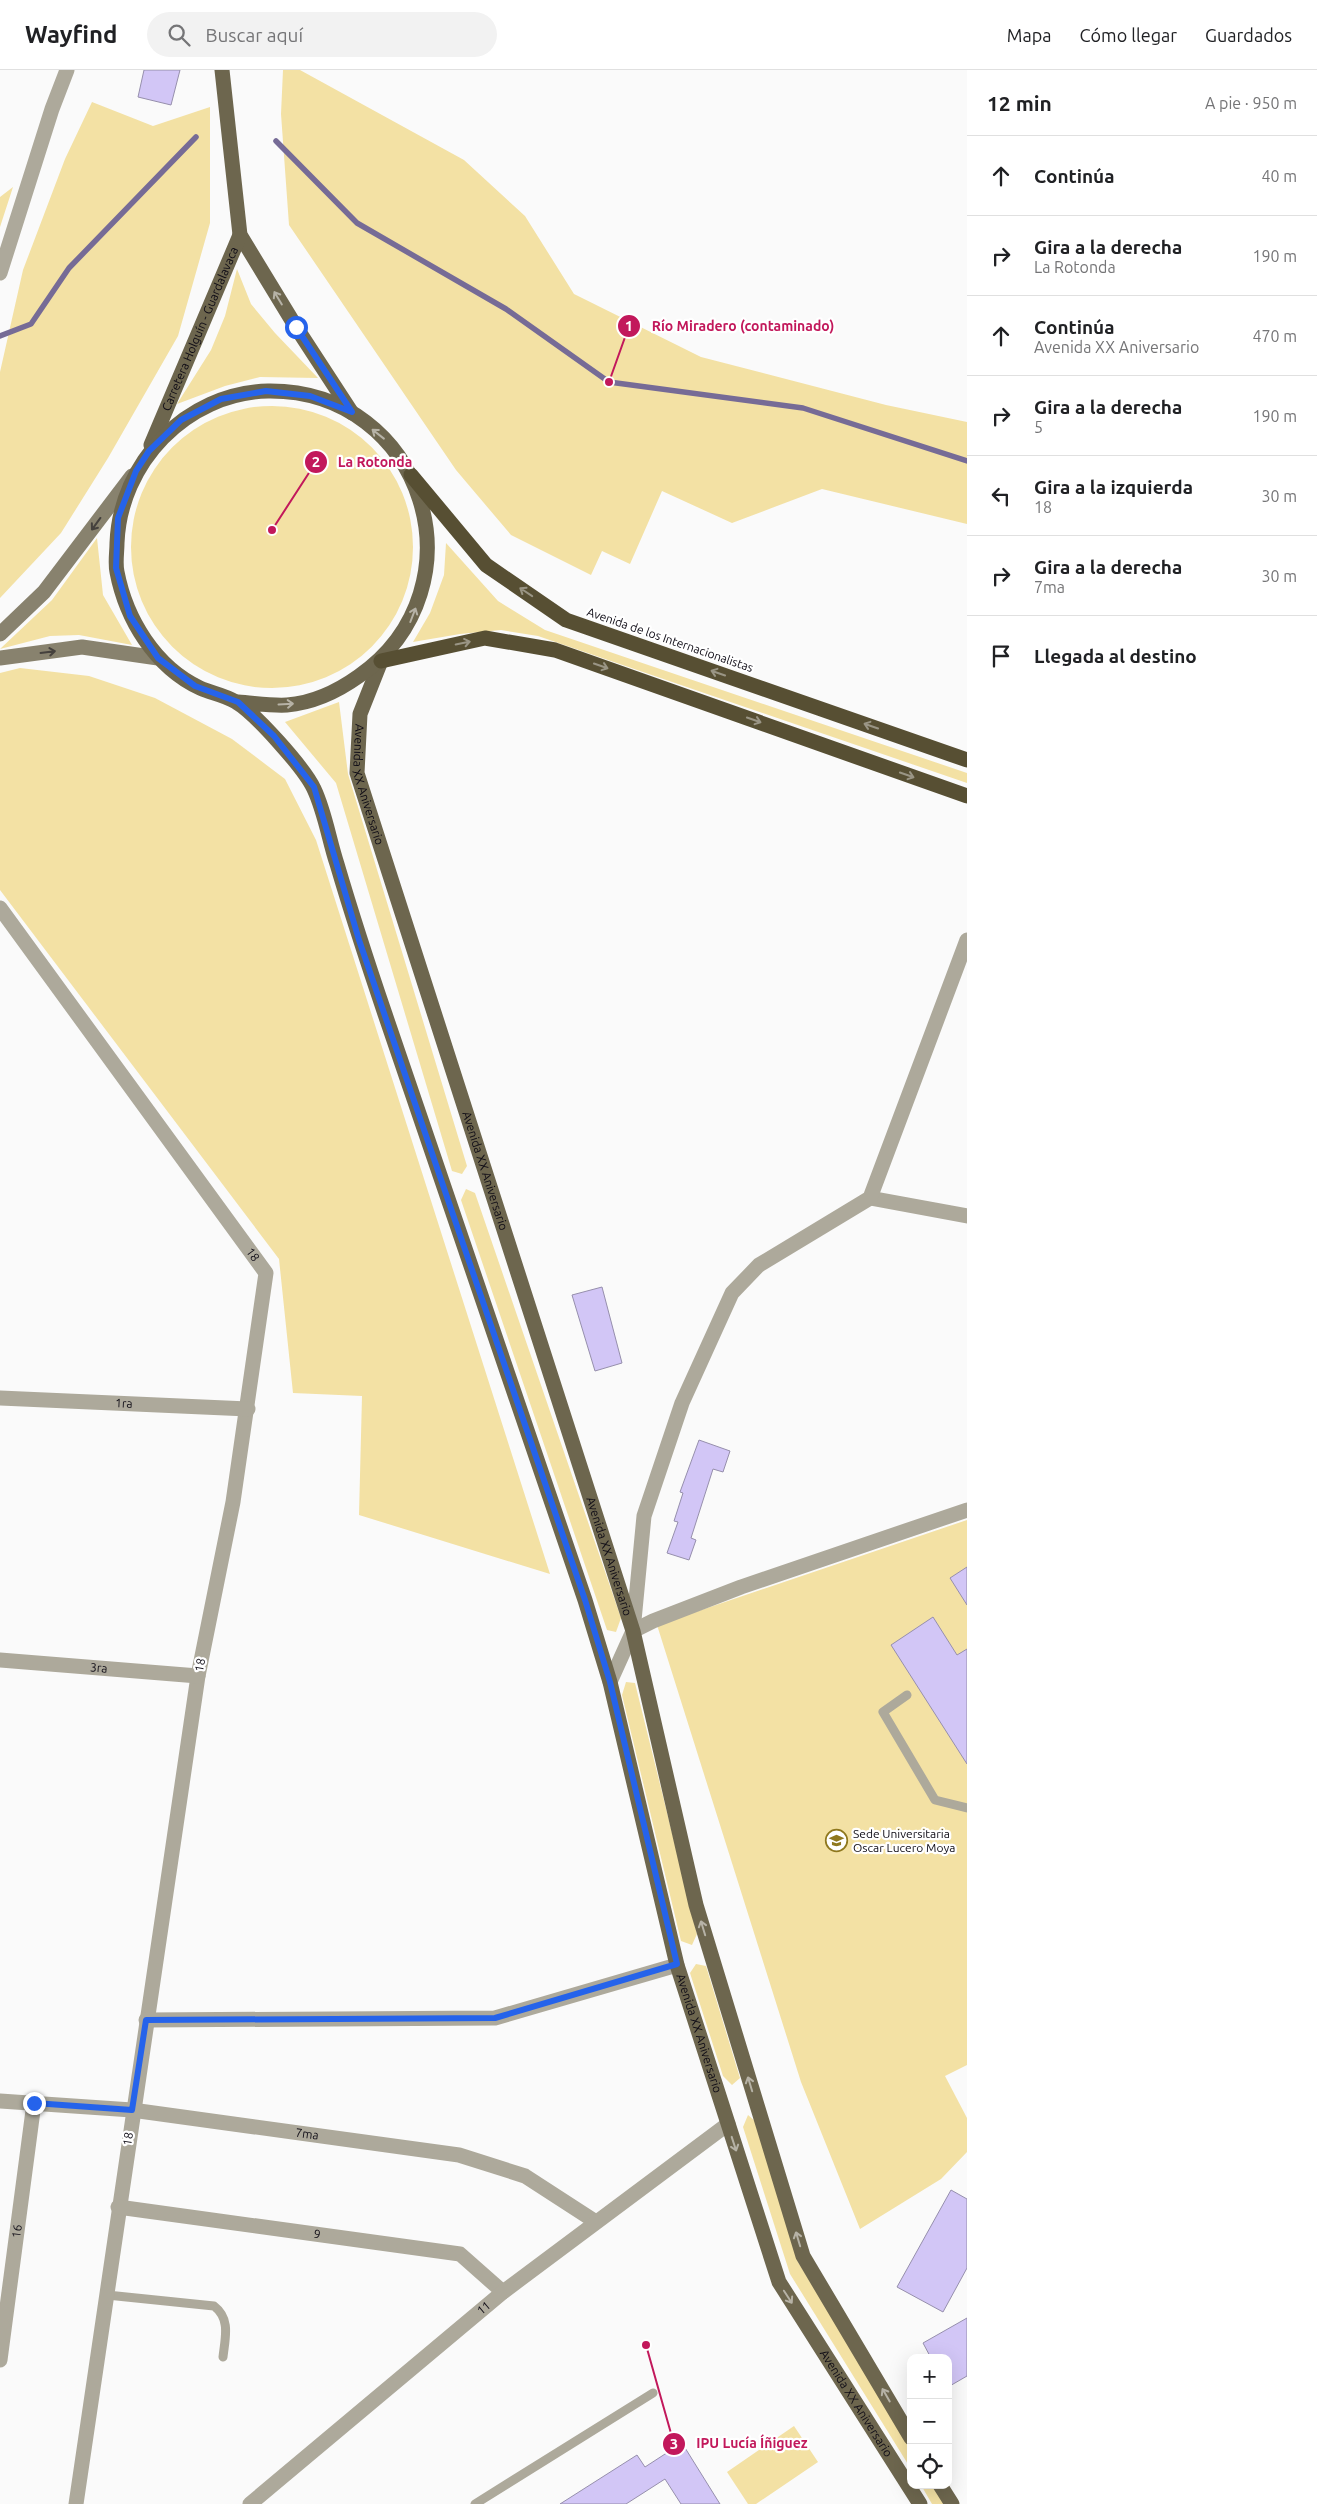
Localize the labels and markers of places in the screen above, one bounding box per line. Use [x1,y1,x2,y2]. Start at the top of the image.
callout: Río Miradero (contaminado) [617,311,844,340]
callout: La Rotonda [303,448,423,477]
place label: Sede Universitaria Oscar Lucero Moya [853,1827,955,1854]
school or university icon: Sede Universitaria Oscar Lucero Moya [825,1829,849,1853]
callout: IPU Lucía Íñiguez [661,2429,818,2458]

